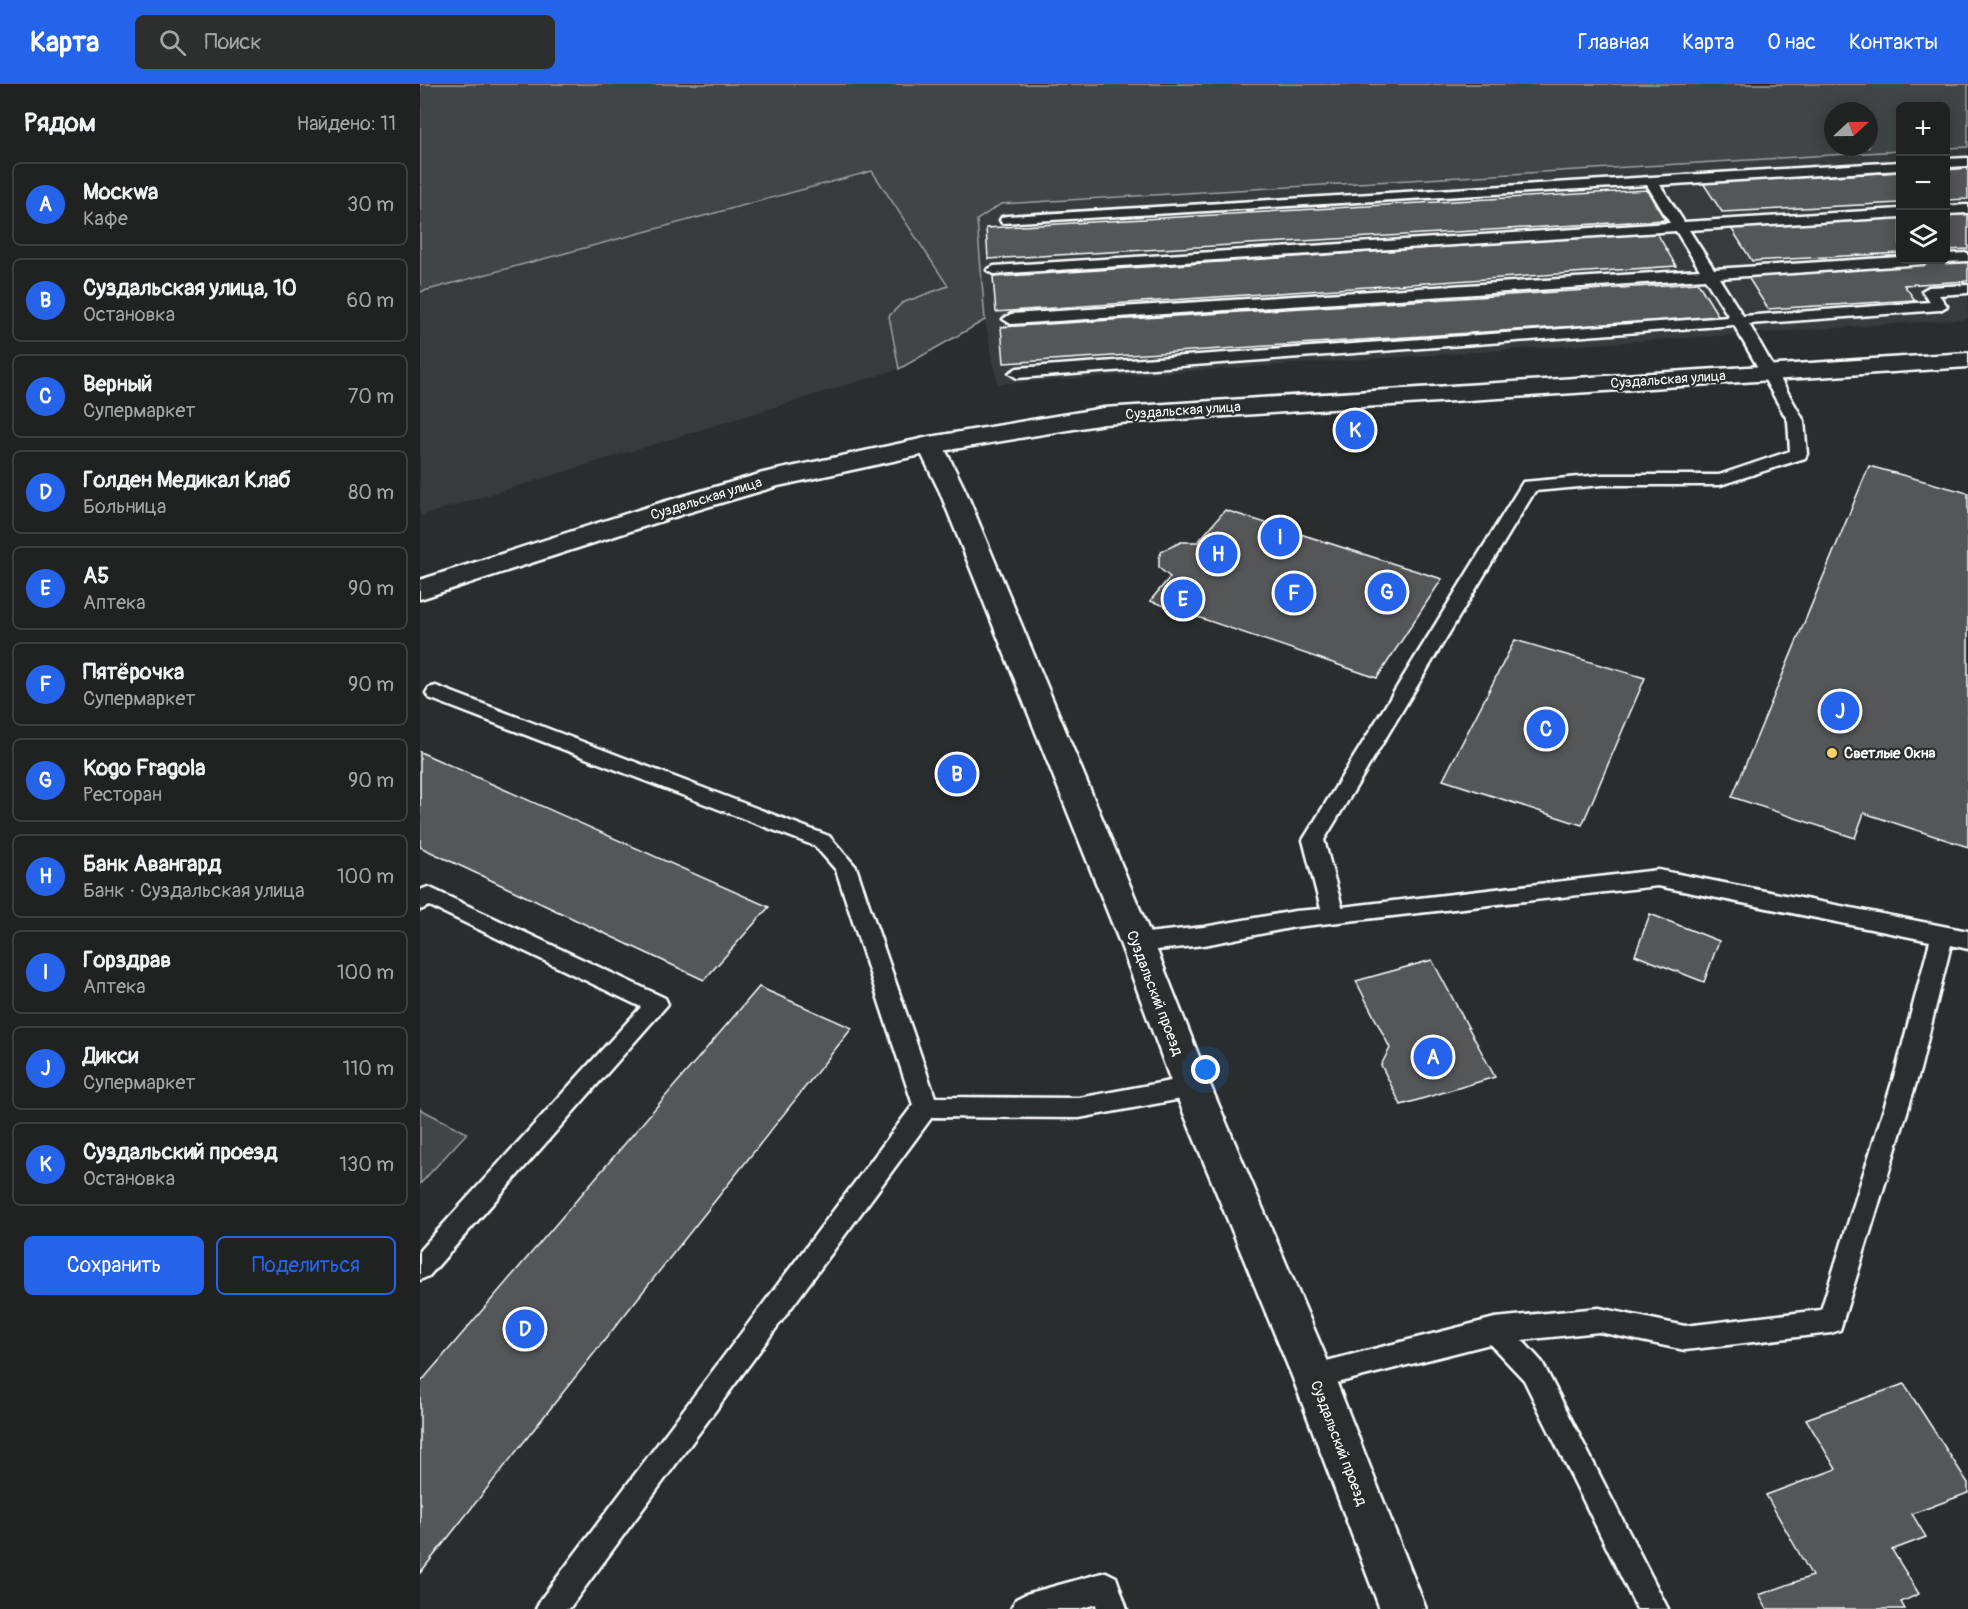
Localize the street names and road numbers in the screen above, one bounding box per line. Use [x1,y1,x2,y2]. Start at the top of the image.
street label: Суздальская улица [1610,367,1726,392]
street label: Суздальская улица [1125,398,1241,423]
street label: Суздальская улица [648,473,764,523]
street label: Суздальский проезд [1122,928,1187,1058]
street label: Суздальский проезд [1306,1378,1371,1508]

